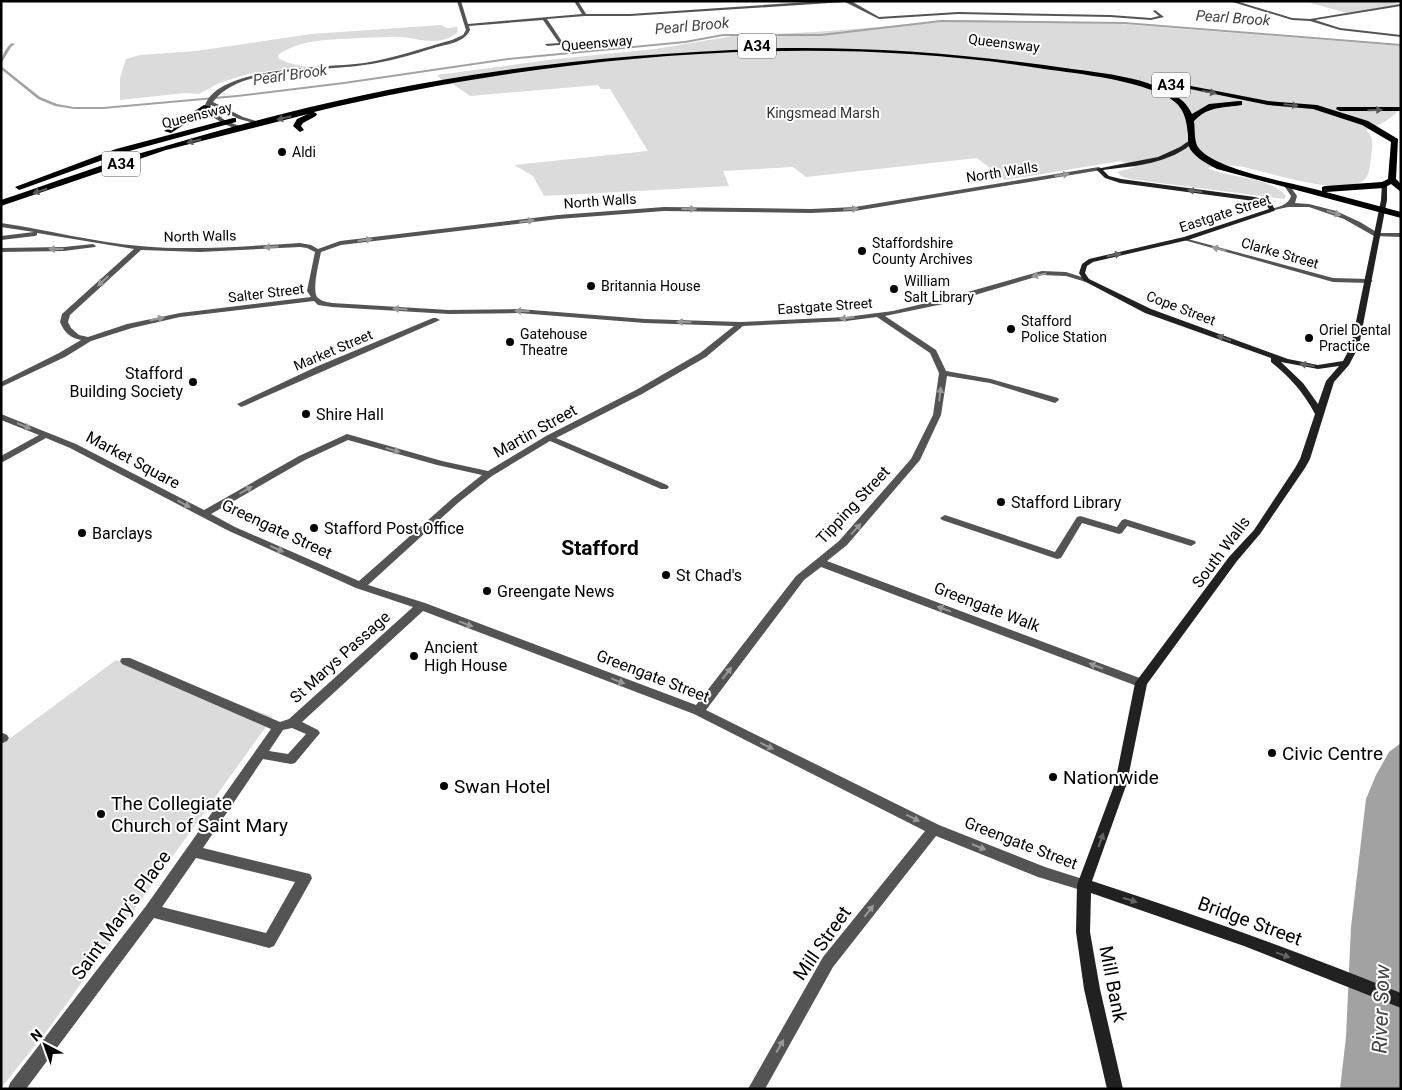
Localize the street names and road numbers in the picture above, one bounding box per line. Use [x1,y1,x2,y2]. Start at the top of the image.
street label: Queensway [967,31,1041,55]
street label: Queensway [561,32,634,54]
road number: A34 [738,34,776,58]
road number: A34 [1152,72,1190,98]
street label: Queensway [160,98,234,131]
road number: A34 [102,152,140,176]
street label: North Walls [965,158,1039,186]
street label: North Walls [563,190,637,212]
street label: Eastgate Street [1177,191,1273,235]
street label: North Walls [164,227,236,245]
street label: Clarke Street [1240,234,1321,272]
street label: Salter Street [227,280,305,306]
street label: Cope Street [1144,287,1218,329]
street label: Eastgate Street [777,295,873,317]
street label: Market Street [291,326,375,374]
street label: Martin Street [490,400,580,462]
street label: Market Square [83,427,183,493]
street label: Tipping Street [812,462,894,548]
street label: Greengate Street [219,495,335,563]
street label: South Walls [1188,513,1254,591]
street label: Greengate Walk [931,578,1044,636]
street label: St Marys Passage [286,607,394,707]
street label: Greengate Street [594,646,712,706]
street label: Greengate Street [962,813,1080,873]
street label: Saint Mary's Place [66,846,176,984]
street label: Bridge Street [1195,892,1305,950]
street label: Mill Street [788,901,856,985]
street label: Mill Bank [1094,944,1132,1025]

